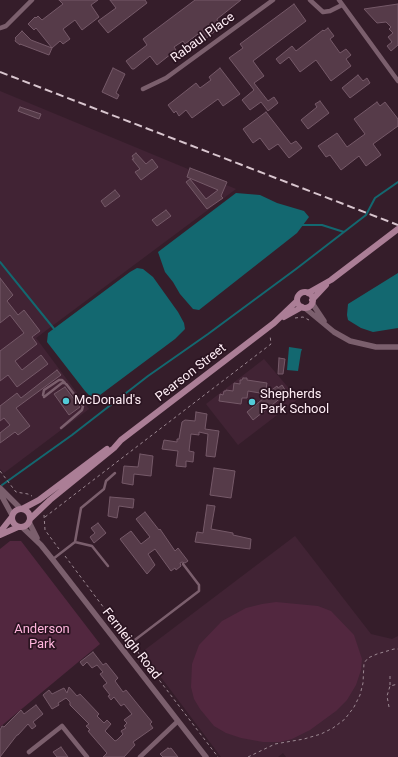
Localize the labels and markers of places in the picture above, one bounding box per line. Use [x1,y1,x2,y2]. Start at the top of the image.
place label: Shepherds Park School [260,387,329,418]
place label: McDonald's [74,393,141,409]
marker: McDonald's [61,396,71,406]
marker: Shepherds Park School [247,397,257,407]

